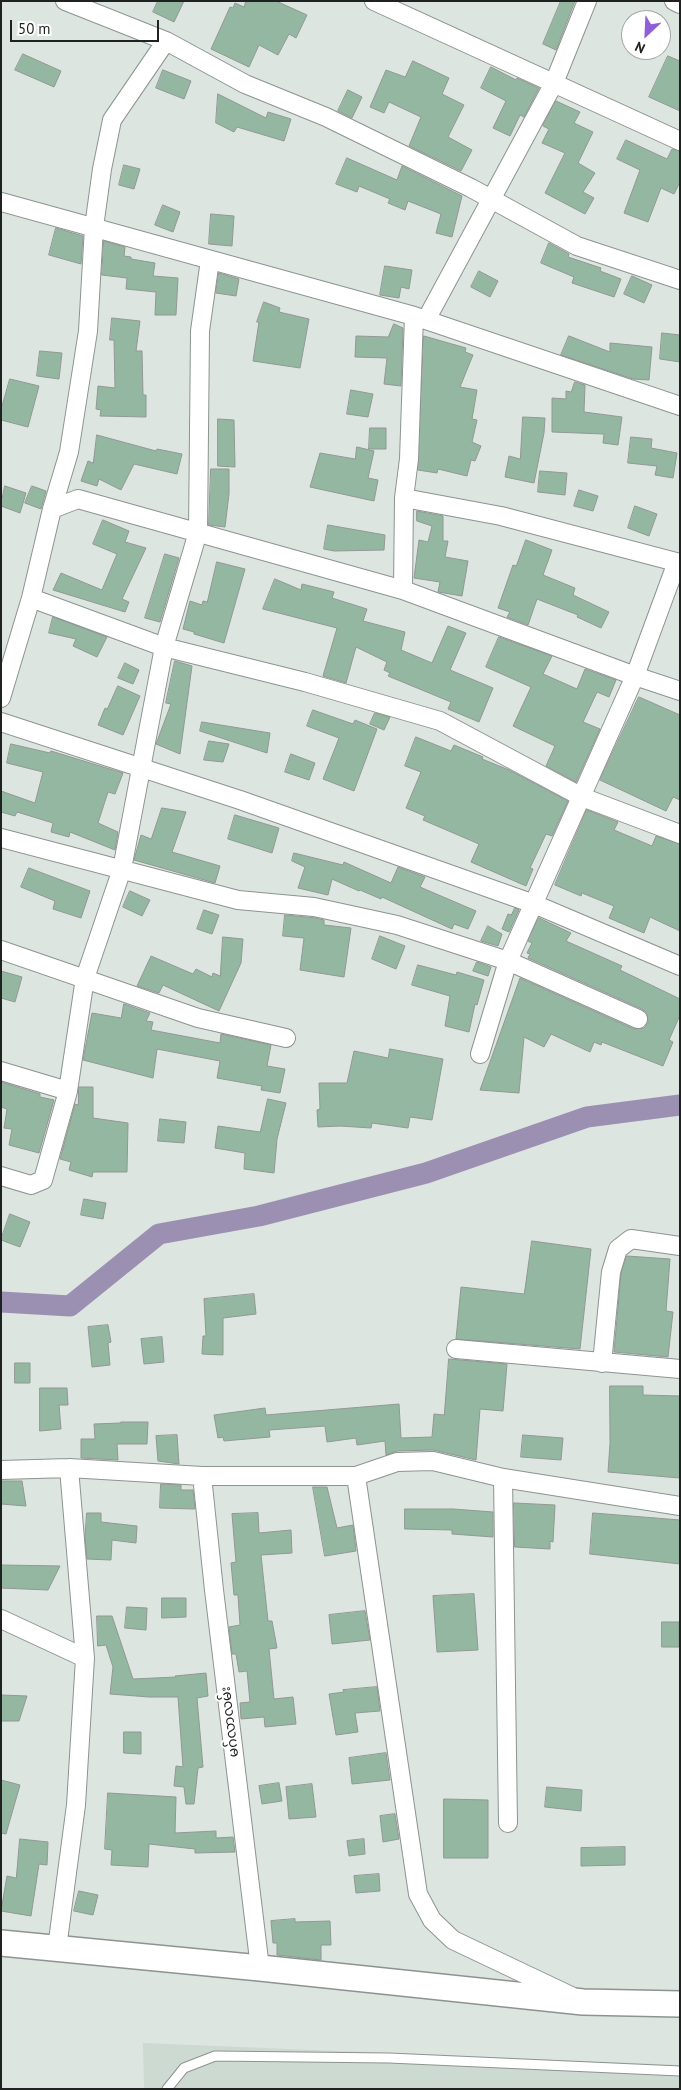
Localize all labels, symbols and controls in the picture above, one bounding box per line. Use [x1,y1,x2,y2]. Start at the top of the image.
scale bar [12,10,161,42]
north arrow [621,10,671,60]
text: 50 m [18,19,51,38]
text: N [632,38,648,58]
street label: မဂ်လာလမ်း [217,1686,243,1758]

